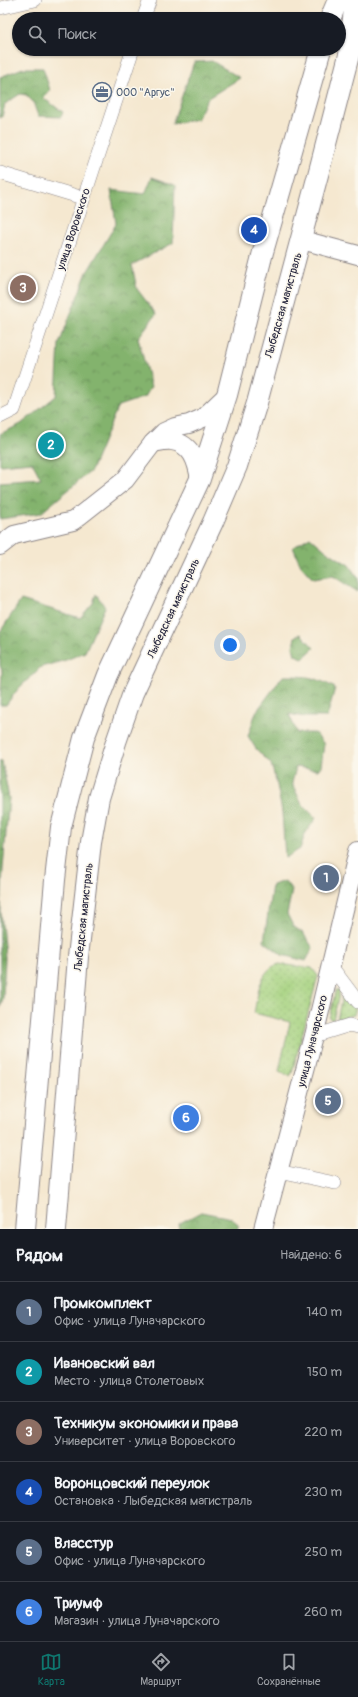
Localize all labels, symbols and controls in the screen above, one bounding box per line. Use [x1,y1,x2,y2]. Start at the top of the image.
search box [12,12,346,56]
icon: search [26,23,48,45]
text: Поиск [58,25,97,44]
office icon: ООО "Аргус" [91,81,113,103]
place label: ООО "Аргус" [116,86,175,99]
street label: улица Воровского [54,187,93,273]
pin: 4 [241,215,267,245]
street label: Лыбедская магистраль [262,251,305,360]
pin: 3 [10,273,36,303]
pin: 2 [38,430,64,460]
street label: Лыбедская магистраль [144,556,202,661]
your location [220,635,240,655]
street label: Лыбедская магистраль [71,862,96,973]
pin: 1 [313,863,339,893]
street label: улица Луначарского [295,994,330,1089]
pin: 5 [315,1086,341,1116]
pin: 6 [173,1103,199,1133]
text: Рядом [16,1245,63,1266]
text: Найдено: 6 [280,1247,342,1263]
text: Промкомплект [54,1294,152,1313]
text: 1 [26,1304,32,1320]
text: 140 m [306,1304,342,1320]
text: Офис · улица Луначарского [54,1313,205,1329]
text: Ивановский вал [54,1354,155,1373]
text: 2 [25,1364,33,1380]
text: 150 m [307,1364,342,1380]
text: Место · улица Столетовых [54,1373,204,1389]
text: Техникум экономики и права [54,1414,238,1433]
text: 3 [25,1424,33,1440]
text: 220 m [304,1424,342,1440]
text: Университет · улица Воровского [54,1433,235,1449]
text: Воронцовский переулок [54,1474,210,1493]
text: 4 [25,1484,33,1500]
text: 230 m [305,1484,342,1500]
text: Остановка · Лыбедская магистраль [54,1493,252,1509]
text: Власстур [54,1534,113,1553]
text: 5 [25,1544,33,1560]
text: 250 m [304,1544,342,1560]
text: Офис · улица Луначарского [54,1553,205,1569]
text: Триумф [54,1594,103,1613]
text: 6 [25,1604,33,1620]
text: 260 m [304,1604,342,1620]
text: Магазин · улица Луначарского [54,1613,220,1629]
tab: Карта [38,1651,65,1688]
tab: Маршрут [140,1651,182,1688]
tab: Сохранённые [257,1651,320,1688]

